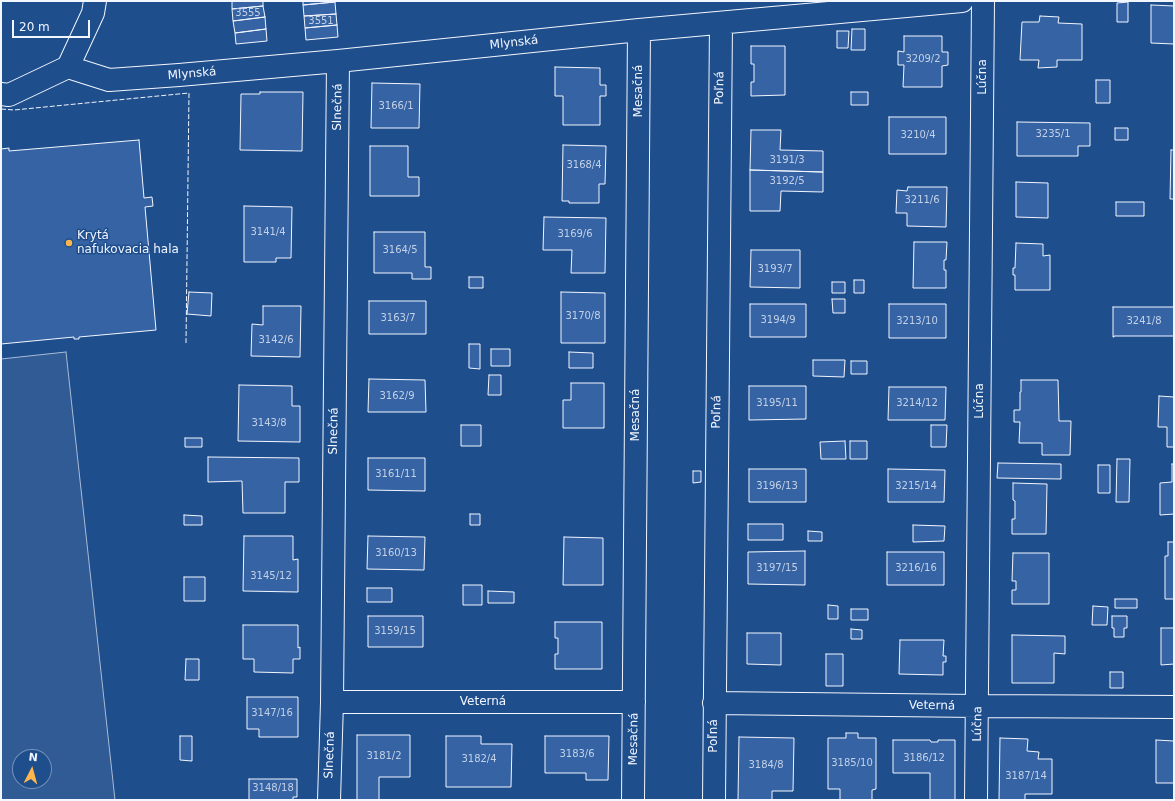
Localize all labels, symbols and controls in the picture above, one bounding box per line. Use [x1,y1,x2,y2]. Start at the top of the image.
house number: 3555 [235,7,261,19]
scale bar [14,12,92,38]
house number: 3551 [308,15,334,27]
text: 20 m [19,20,50,34]
street label: Mlynská [489,33,539,53]
house number: 3209/2 [905,53,941,65]
street label: Lúčna [976,59,990,95]
street label: Mlynská [167,65,217,83]
street label: Mesačná [632,65,646,117]
street label: Poľná [713,71,727,105]
street label: Slnečná [330,83,346,131]
house number: 3166/1 [378,100,414,112]
house number: 3235/1 [1035,128,1071,140]
house number: 3210/4 [900,129,936,141]
house number: 3191/3 [769,154,805,166]
house number: 3168/4 [566,159,602,171]
house number: 3192/5 [769,175,805,187]
house number: 3211/6 [904,194,940,206]
house number: 3141/4 [250,226,286,238]
house number: 3169/6 [557,228,593,240]
place label: Krytá nafukovacia hala [77,229,179,257]
marker: Krytá nafukovacia hala [64,238,74,248]
house number: 3164/5 [382,244,418,256]
house number: 3193/7 [757,263,793,275]
house number: 3170/8 [565,310,601,322]
house number: 3163/7 [380,312,416,324]
house number: 3194/9 [760,314,796,326]
house number: 3213/10 [896,315,938,327]
house number: 3241/8 [1126,315,1162,327]
house number: 3142/6 [258,334,294,346]
street label: Lúčna [973,383,987,419]
street label: Mesačná [629,389,643,441]
house number: 3162/9 [379,390,415,402]
street label: Poľná [710,395,724,429]
house number: 3195/11 [756,397,798,409]
house number: 3214/12 [896,397,938,409]
street label: Slnečná [326,407,342,455]
house number: 3143/8 [251,417,287,429]
house number: 3161/11 [375,468,417,480]
house number: 3196/13 [756,480,798,492]
house number: 3215/14 [895,480,937,492]
house number: 3160/13 [375,547,417,559]
house number: 3197/15 [756,562,798,574]
house number: 3216/16 [895,562,937,574]
house number: 3145/12 [250,570,292,582]
house number: 3159/15 [374,625,416,637]
street label: Veterná [460,695,506,709]
street label: Veterná [909,698,955,714]
street label: Lúčna [970,706,986,742]
house number: 3147/16 [251,707,293,719]
street label: Mesačná [626,712,642,766]
street label: Poľná [707,719,721,753]
street label: Slnečná [322,731,338,779]
house number: 3183/6 [559,748,595,760]
north arrow [12,749,52,789]
house number: 3181/2 [366,750,402,762]
text: N [28,751,38,765]
house number: 3186/12 [903,752,945,764]
house number: 3182/4 [461,753,497,765]
house number: 3185/10 [831,757,873,769]
house number: 3184/8 [748,759,784,771]
house number: 3187/14 [1005,770,1047,782]
house number: 3148/18 [252,782,294,794]

